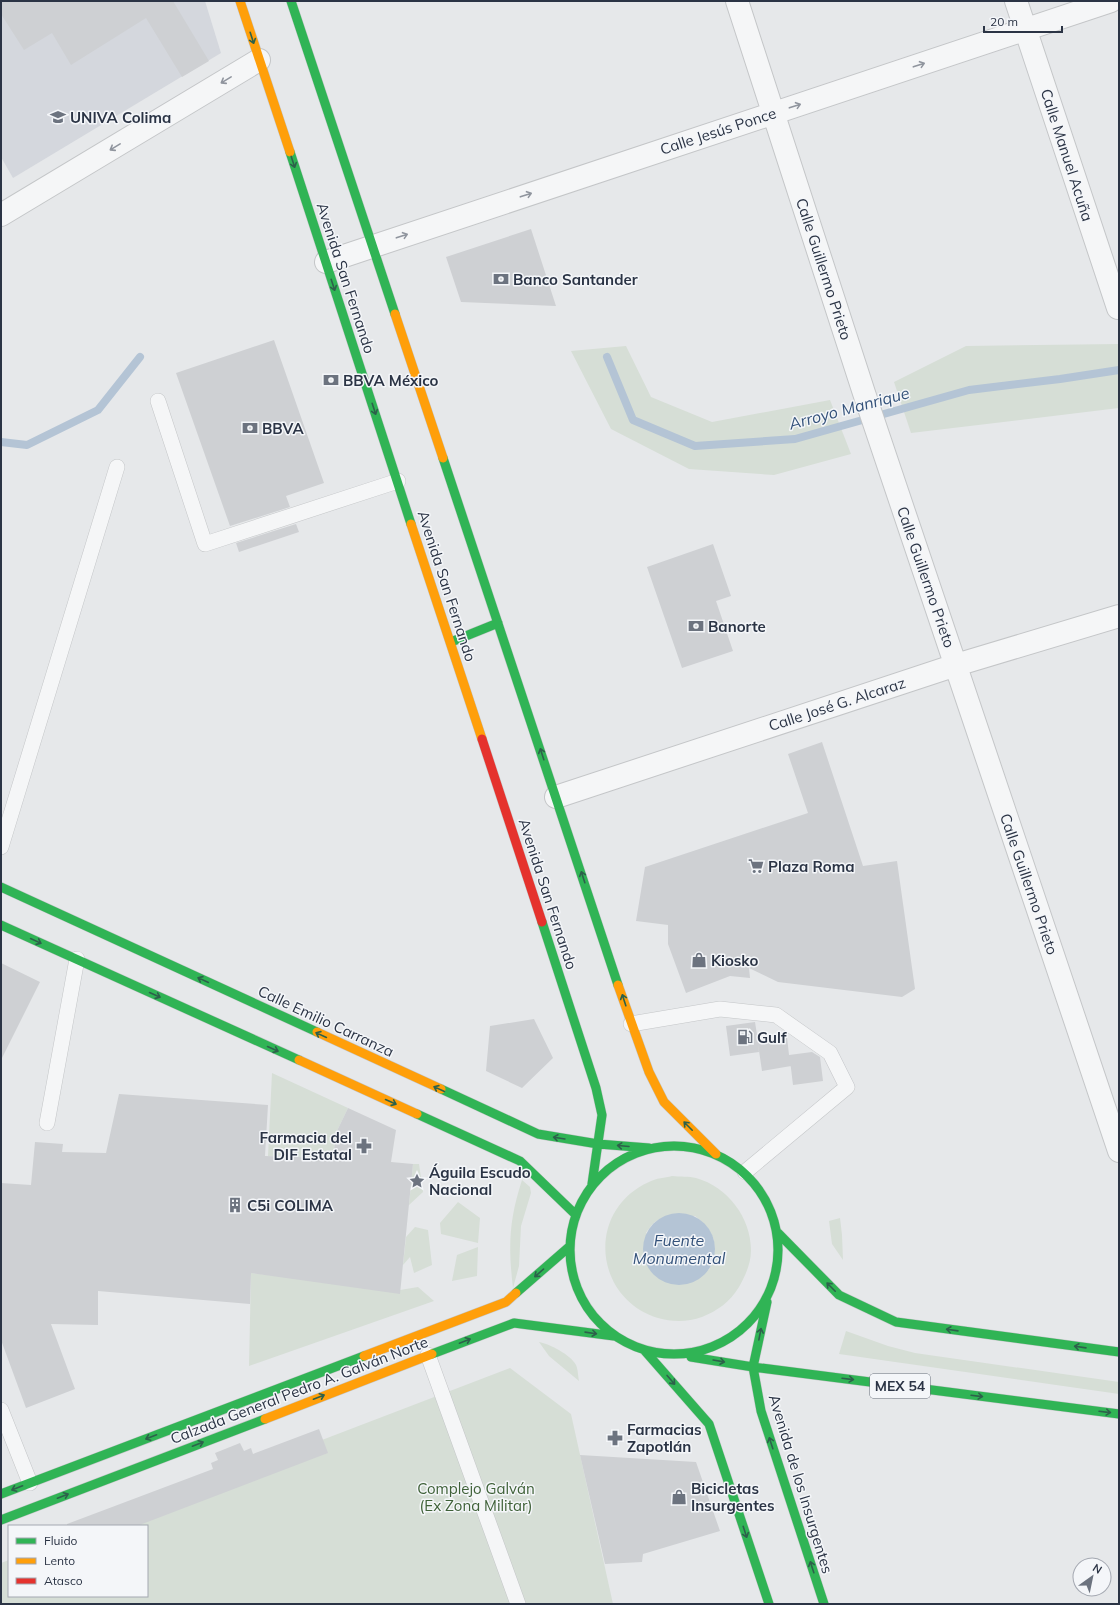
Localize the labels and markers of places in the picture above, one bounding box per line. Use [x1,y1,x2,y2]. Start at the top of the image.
school or university icon: UNIVA Colima [49,108,67,126]
place label: UNIVA Colima [70,108,171,127]
bank icon: Banco Santander [492,270,510,288]
place label: Banco Santander [513,270,638,289]
bank icon: BBVA México [322,371,340,389]
place label: BBVA México [343,371,439,390]
bank icon: BBVA [241,419,259,437]
place label: BBVA [262,419,304,438]
bank icon: Banorte [687,617,705,635]
place label: Banorte [708,617,766,636]
supermarket icon: Plaza Roma [747,857,765,875]
place label: Plaza Roma [768,857,854,876]
shop icon: Kiosko [690,951,708,969]
place label: Kiosko [711,951,758,970]
fuel station icon: Gulf [736,1028,754,1046]
place label: Gulf [757,1028,787,1047]
place label: Farmacia del DIF Estatal [259,1128,352,1164]
pharmacy icon: Farmacia del DIF Estatal [355,1137,373,1155]
place label: Águila Escudo Nacional [429,1163,531,1199]
place icon: Águila Escudo Nacional [408,1172,426,1190]
building icon: C5i COLIMA [226,1196,244,1214]
place label: C5i COLIMA [247,1196,334,1215]
place label: Farmacias Zapotlán [627,1420,702,1456]
pharmacy icon: Farmacias Zapotlán [606,1429,624,1447]
place label: Bicicletas Insurgentes [691,1479,774,1515]
shop icon: Bicicletas Insurgentes [670,1488,688,1506]

